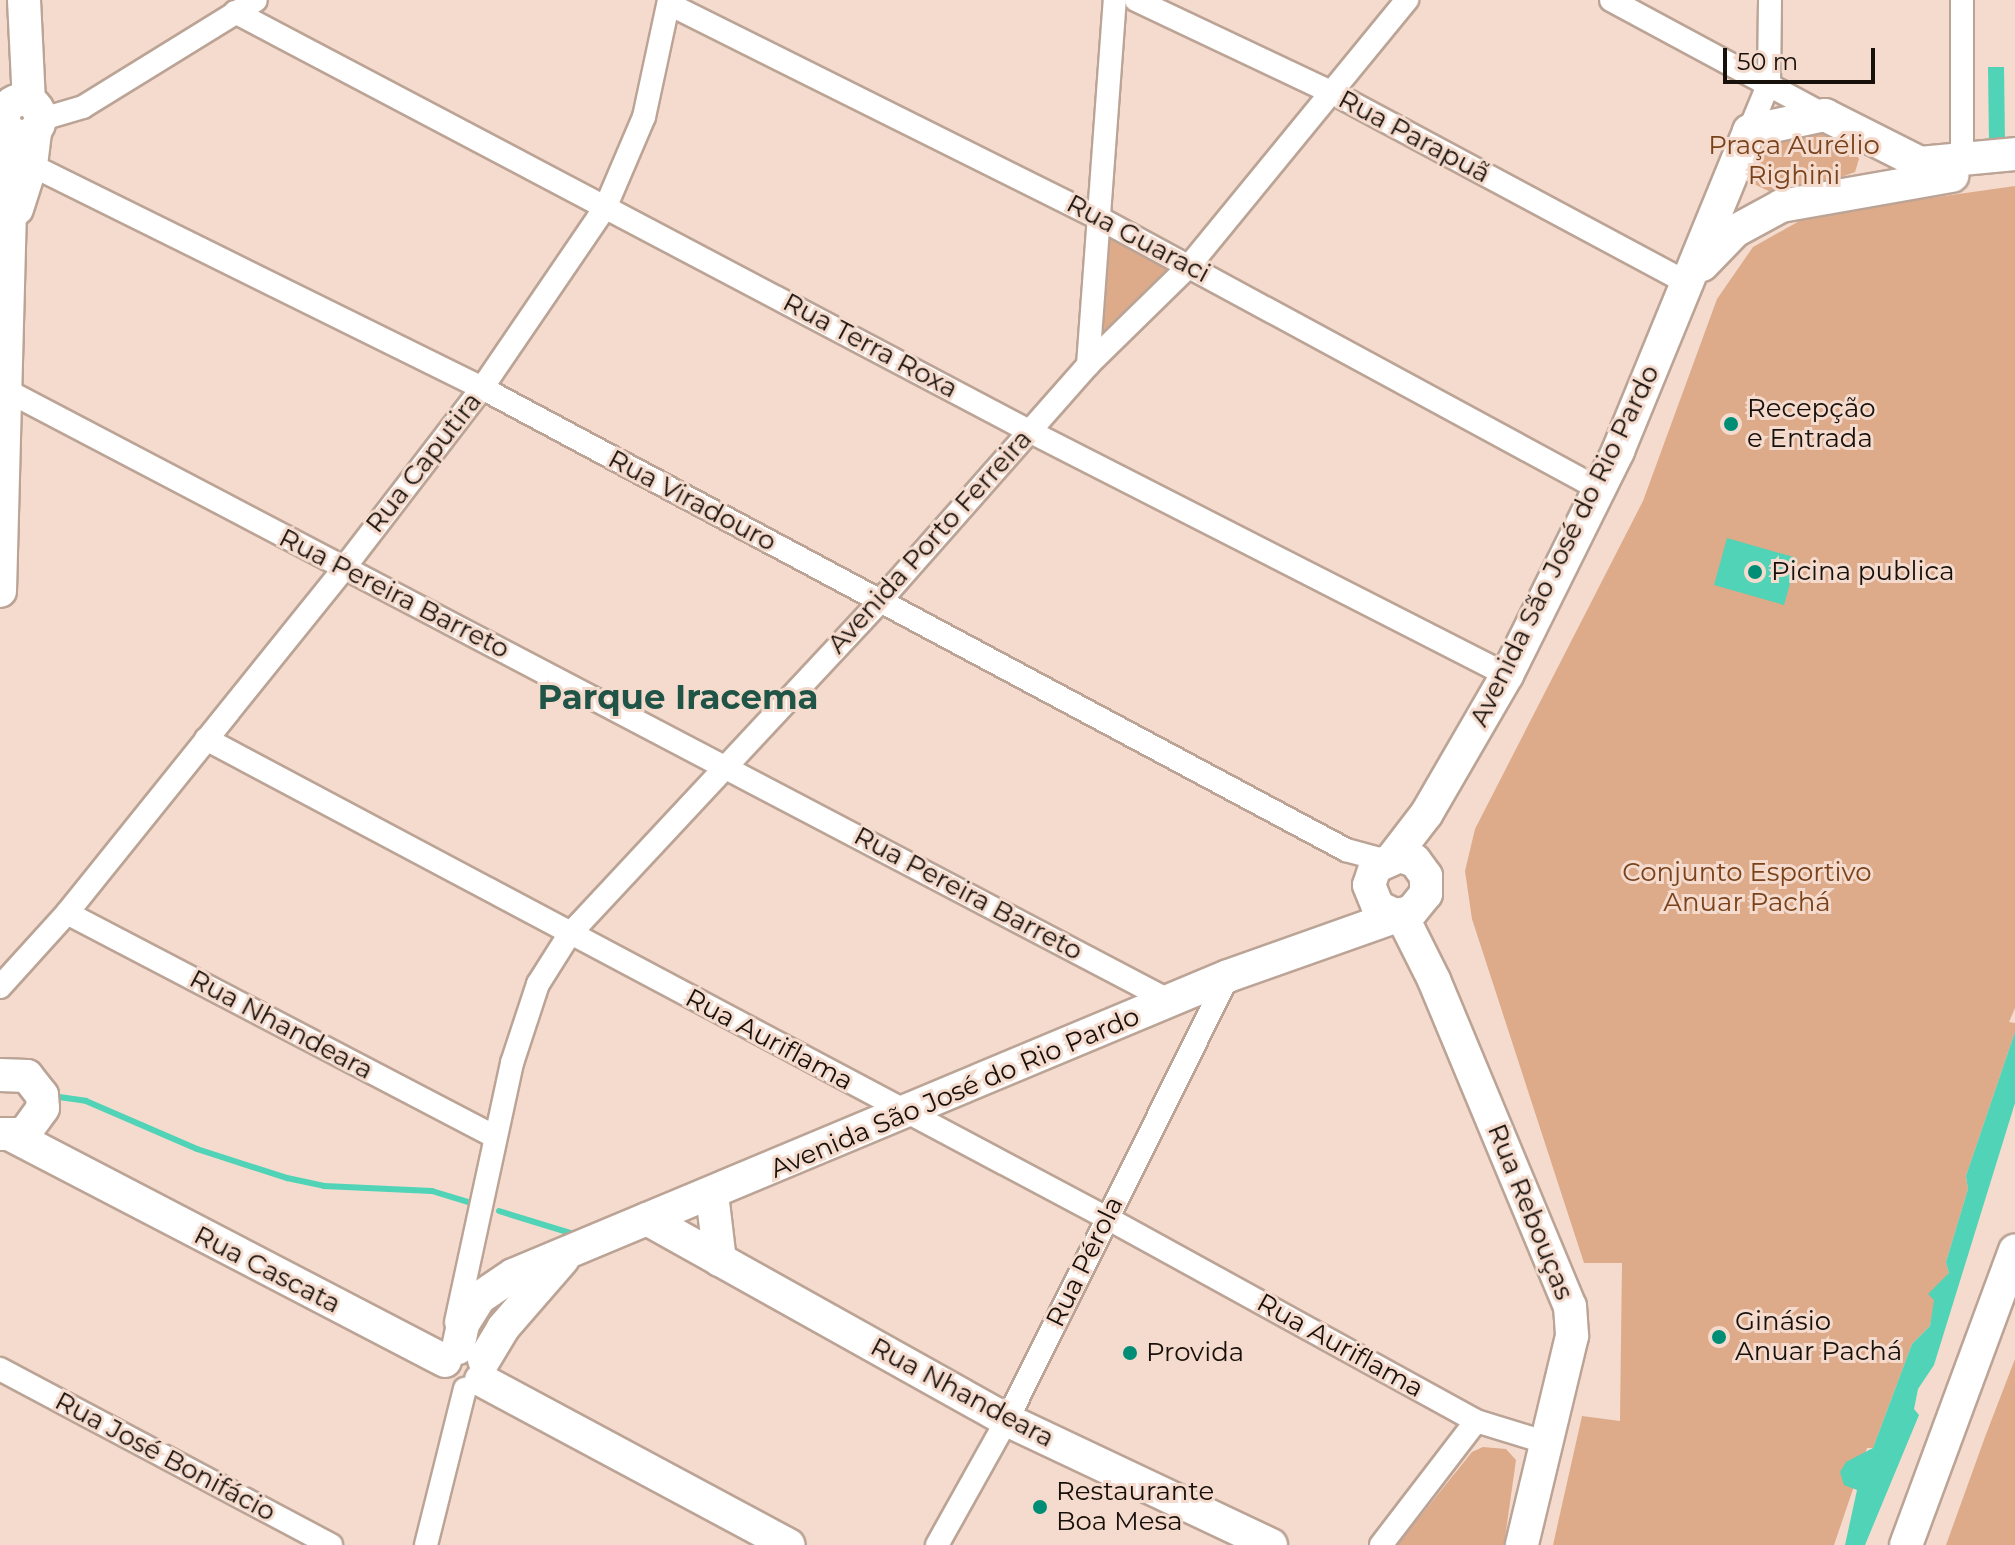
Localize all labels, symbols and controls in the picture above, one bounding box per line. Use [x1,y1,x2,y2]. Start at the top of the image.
scale bar [1727,32,1879,82]
text: 50 m [1737,47,1798,76]
street label: Rua Parapuã [1333,84,1495,190]
park label: Praça Aurélio Righini [1708,130,1880,192]
street label: Rua Guaraci [1061,188,1215,290]
street label: Rua Terra Roxa [777,287,963,405]
street label: Avenida São José do Rio Pardo [1464,360,1666,732]
street label: Rua Caputira [360,387,488,539]
place label: Recepção e Entrada [1747,393,1876,454]
marker: Recepção e Entrada [1722,415,1740,433]
street label: Avenida Porto Ferreira [821,424,1039,660]
street label: Rua Viradouro [603,444,781,558]
street label: Rua Pereira Barreto [274,522,514,666]
place label: Picina publica [1771,556,1955,588]
marker: Picina publica [1746,563,1764,581]
district label: Parque Iracema [537,678,819,718]
street label: Rua Pereira Barreto [848,821,1088,967]
park label: Conjunto Esportivo Anuar Pachá [1622,857,1872,918]
street label: Rua Nhandeara [184,964,378,1086]
street label: Rua Auriflama [680,983,858,1097]
street label: Avenida São José do Rio Pardo [766,1001,1144,1185]
street label: Rua Rebouças [1481,1119,1579,1305]
street label: Rua Pérola [1040,1192,1130,1332]
street label: Rua Cascata [189,1220,345,1320]
street label: Rua Auriflama [1251,1287,1429,1405]
place label: Ginásio Anuar Pachá [1735,1306,1902,1368]
marker: Ginásio Anuar Pachá [1710,1328,1728,1346]
street label: Rua Nhandeara [865,1332,1059,1454]
place label: Provida [1146,1337,1244,1369]
marker: Provida [1121,1344,1139,1362]
street label: Rua José Bonifácio [49,1386,281,1528]
place label: Restaurante Boa Mesa [1056,1476,1214,1538]
marker: Restaurante Boa Mesa [1031,1498,1049,1516]

